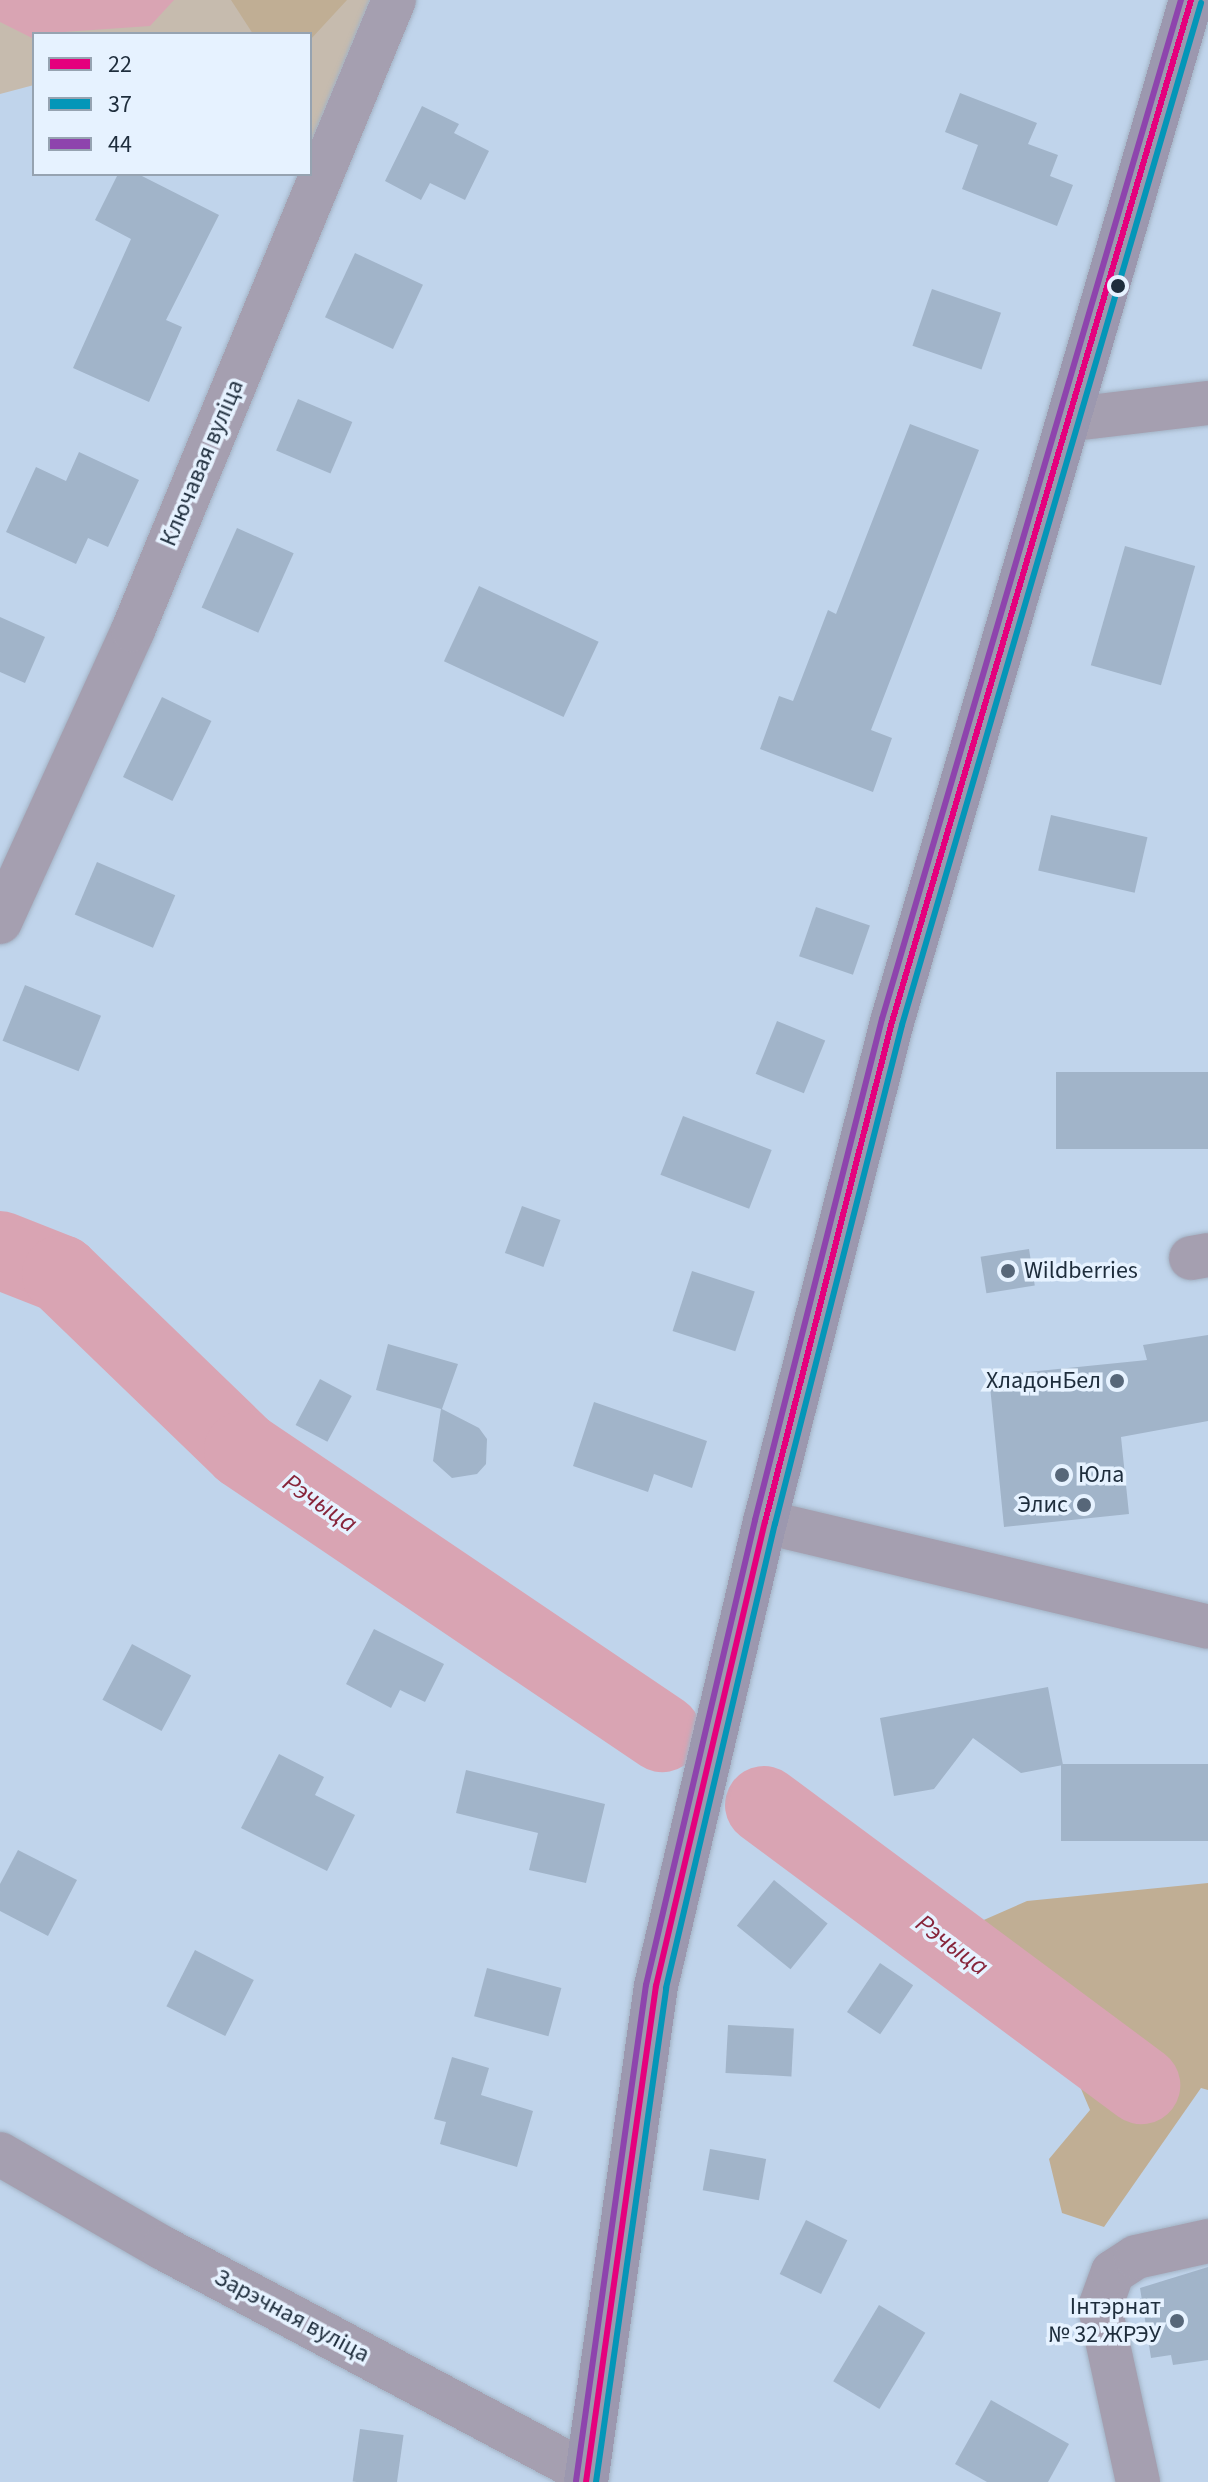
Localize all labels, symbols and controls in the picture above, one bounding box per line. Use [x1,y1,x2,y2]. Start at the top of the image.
legend [32,32,312,176]
text: 22 [108,47,132,82]
text: 37 [108,87,132,122]
text: 44 [108,127,132,162]
unlabelled marker [1110,278,1126,294]
street label: Ключавая вуліца [154,375,250,551]
place label: Wildberries [1024,1257,1138,1285]
marker: Wildberries [999,1262,1017,1280]
place label: ХладонБел [986,1367,1101,1395]
marker: ХладонБел [1108,1372,1126,1390]
place label: Юла [1078,1461,1124,1489]
marker: Юла [1053,1466,1071,1484]
water label: Рэчыца [277,1467,363,1539]
place label: Элис [1017,1491,1068,1519]
marker: Элис [1075,1496,1093,1514]
water label: Рэчыца [909,1907,995,1983]
street label: Зарэчная вуліца [210,2263,374,2369]
place label: Інтэрнат № 32 ЖРЭУ [1048,2293,1161,2349]
marker: Інтэрнат № 32 ЖРЭУ [1168,2312,1186,2330]

